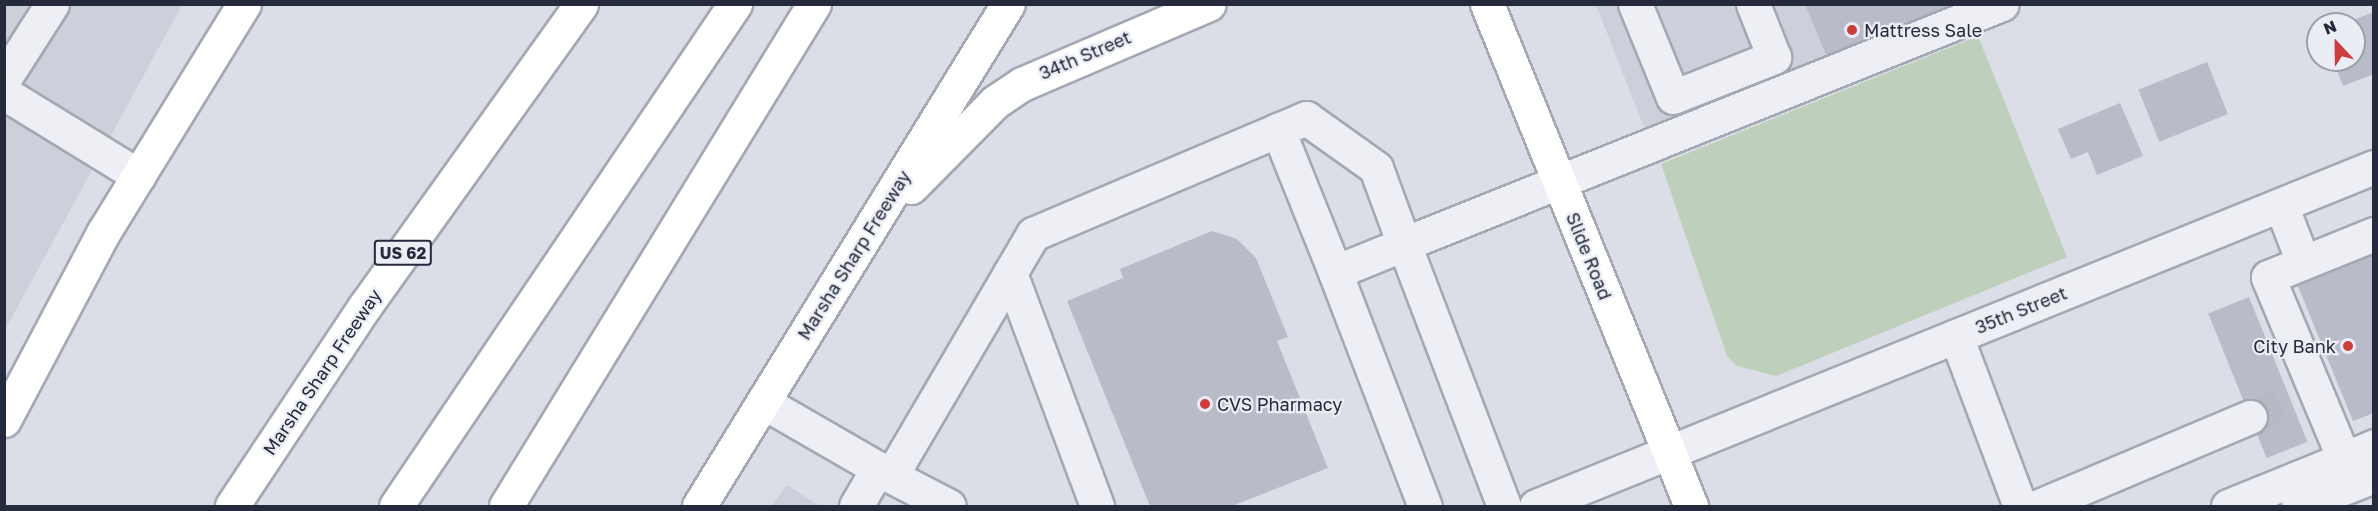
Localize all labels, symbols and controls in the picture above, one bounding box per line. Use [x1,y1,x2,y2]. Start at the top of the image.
north arrow [2306,12,2366,72]
text: N [2321,16,2339,39]
place label: Mattress Sale [1864,19,1982,41]
marker: Mattress Sale [1845,23,1859,37]
street label: 34th Street [1036,26,1134,84]
street label: Marsha Sharp Freeway [793,166,915,344]
street label: Slide Road [1562,209,1616,303]
road number: US 62 [373,240,433,266]
street label: 35th Street [1972,282,2070,338]
street label: Marsha Sharp Freeway [258,285,386,459]
place label: City Bank [2253,335,2336,357]
marker: City Bank [2341,339,2355,353]
place label: CVS Pharmacy [1217,393,1342,415]
marker: CVS Pharmacy [1198,397,1212,411]

